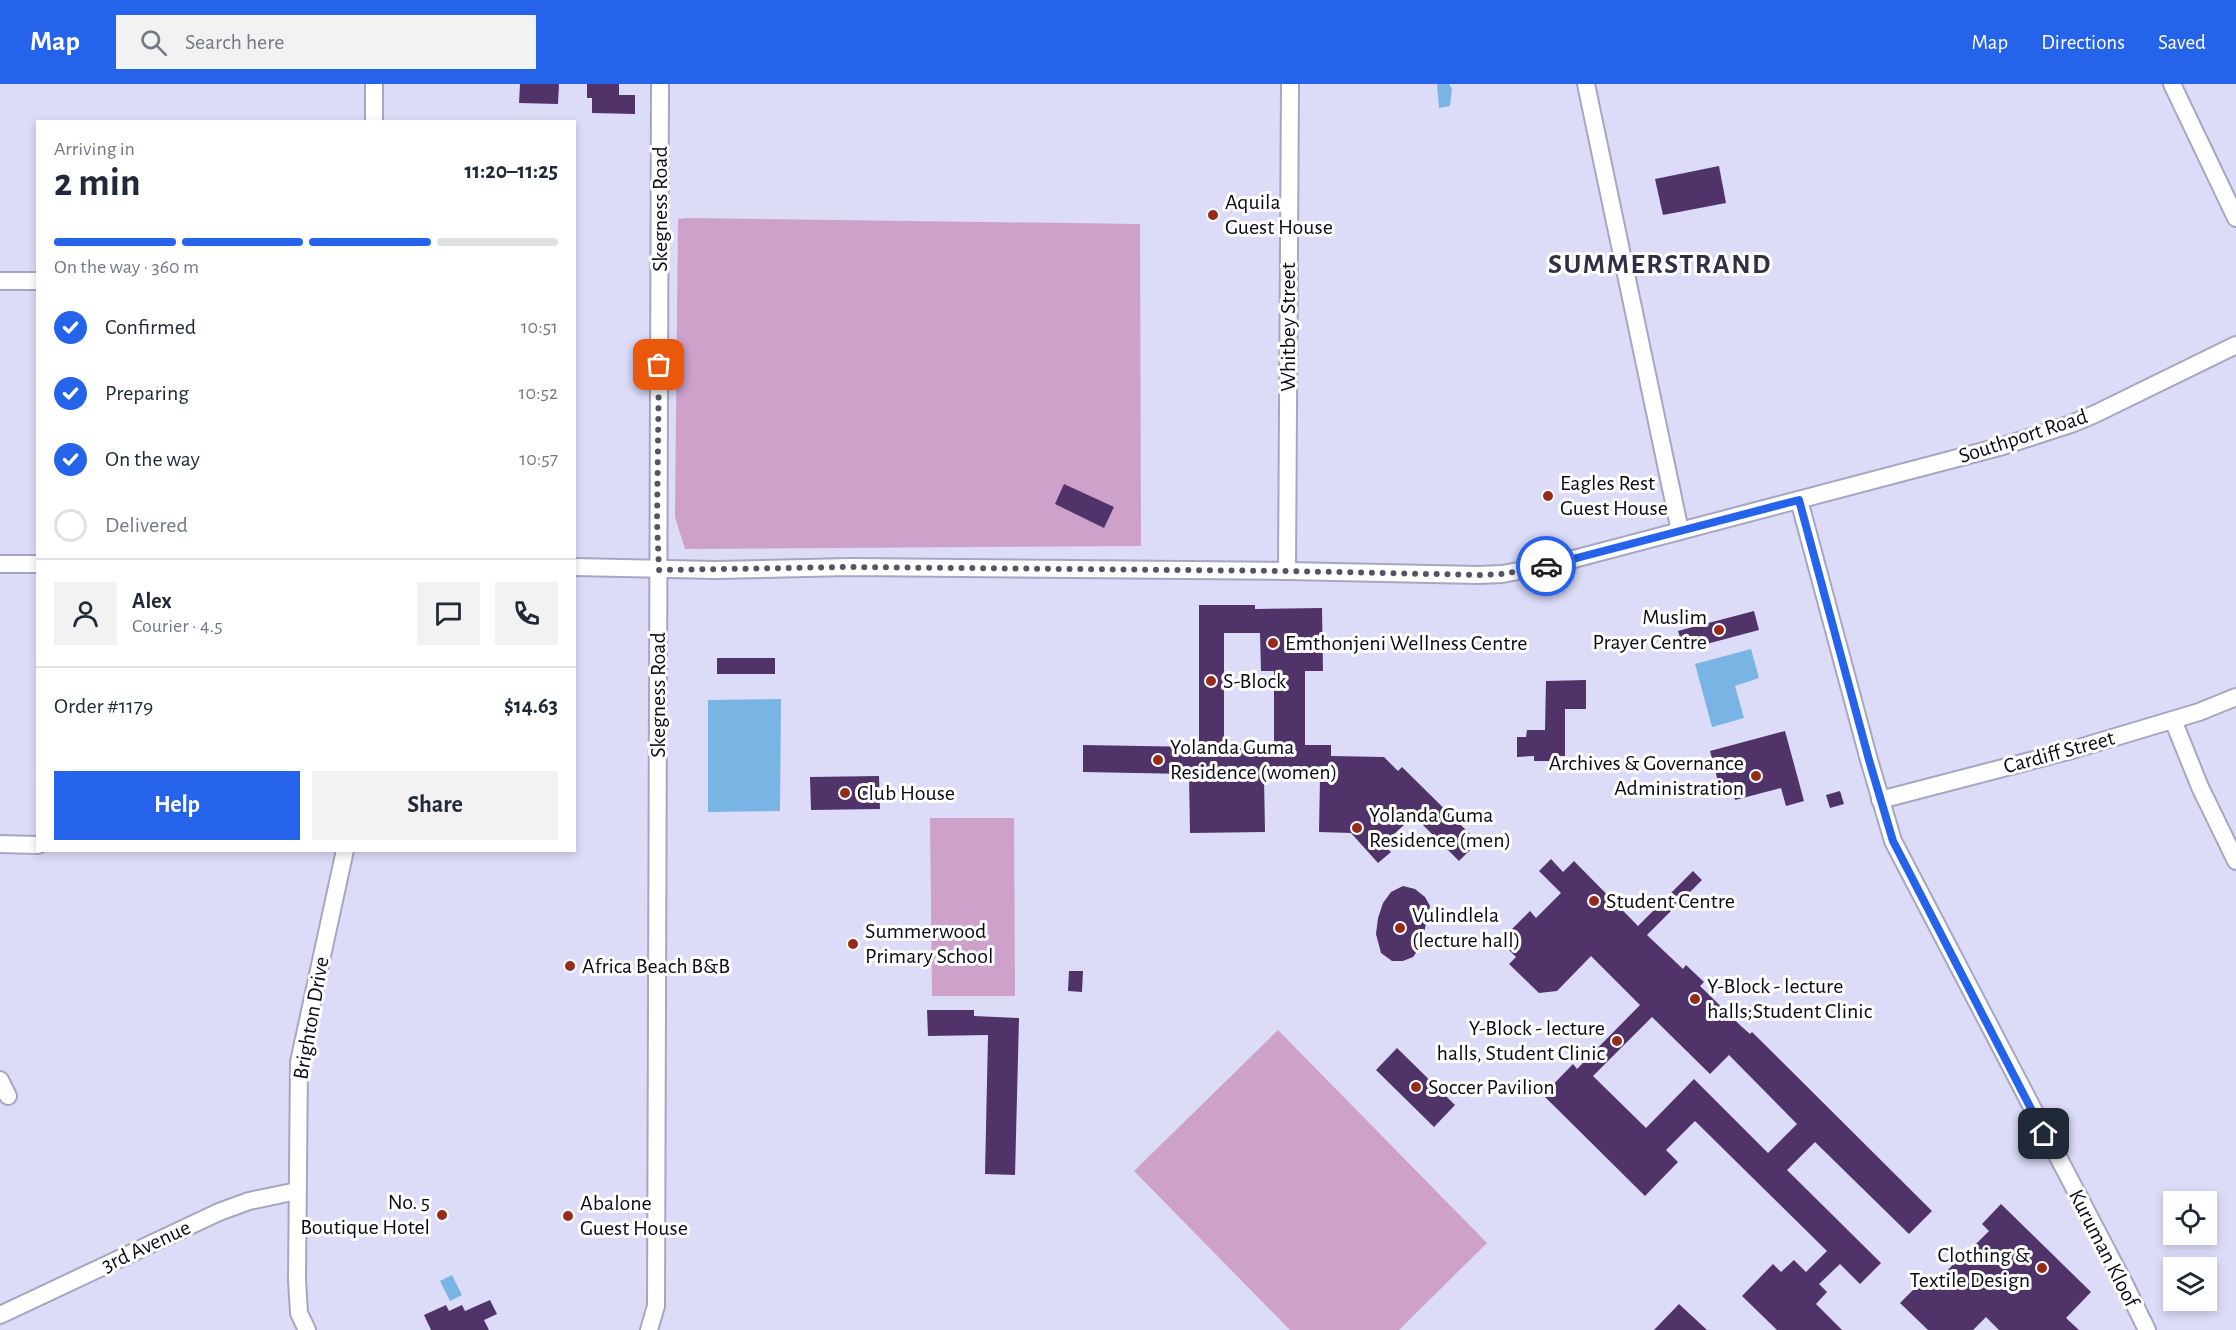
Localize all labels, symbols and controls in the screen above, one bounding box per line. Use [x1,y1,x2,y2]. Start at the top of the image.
search box [116,15,536,69]
icon: search [137,26,170,59]
text: Map [30,28,80,56]
text: Search here [185,31,284,53]
text: Map [1972,32,2008,53]
text: Directions [2041,32,2125,53]
text: Saved [2158,32,2206,53]
text: Arriving in [54,139,135,159]
street label: Skegness Road [649,146,671,272]
text: 11:20–11:25 [464,160,558,182]
text: 2 min [54,164,141,203]
place label: Aquila Guest House [1225,191,1333,238]
marker: Aquila Guest House [1206,208,1220,222]
district label: SUMMERSTRAND [1548,251,1772,279]
text: On the way · 360 m [54,257,199,277]
street label: Whitbey Street [1277,262,1299,392]
icon: check [54,311,87,344]
text: Confirmed [105,316,196,338]
text: 10:51 [521,317,558,337]
pin [633,339,684,390]
icon: bag [642,348,675,381]
icon: check [54,377,87,410]
text: Preparing [105,382,189,404]
text: 10:52 [519,383,558,403]
street label: Southport Road [1956,405,2090,467]
icon: check [54,443,87,476]
text: On the way [105,448,200,470]
text: 10:57 [519,449,558,469]
place label: Eagles Rest Guest House [1560,472,1668,519]
marker: Eagles Rest Guest House [1541,489,1555,503]
text: Delivered [105,514,188,536]
courier [1516,536,1576,596]
icon: car [1530,550,1563,583]
button: person [54,582,117,645]
button: chat [417,582,480,645]
button: phone [495,582,558,645]
text: Alex [132,590,172,612]
place label: Muslim Prayer Centre [1592,606,1707,653]
text: Courier · 4.5 [132,616,223,636]
marker: Muslim Prayer Centre [1712,623,1726,637]
street label: Skegness Road [647,632,669,758]
place label: Emthonjeni Wellness Centre [1285,632,1528,654]
marker: Emthonjeni Wellness Centre [1266,636,1280,650]
place label: S-Block [1223,670,1286,692]
marker: S-Block [1204,674,1218,688]
text: Order #1179 [54,695,153,717]
text: $14.63 [504,695,558,717]
street label: Cardiff Street [2001,727,2117,777]
place label: Yolanda Guma Residence (women) [1170,736,1337,783]
place label: Archives & Governance Administration [1549,752,1744,799]
marker: Yolanda Guma Residence (women) [1151,753,1165,767]
marker: Archives & Governance Administration [1749,769,1763,783]
button: Help [54,771,300,840]
button: Share [312,771,558,840]
place label: Club House [857,782,955,804]
marker: Club House [838,786,852,800]
place label: Yolanda Guma Residence (men) [1369,804,1511,851]
marker: Yolanda Guma Residence (men) [1350,821,1364,835]
place label: Student Centre [1606,890,1735,912]
marker: Student Centre [1587,894,1601,908]
place label: Vulindlela (lecture hall) [1412,904,1520,951]
place label: Summerwood Primary School [865,920,993,967]
marker: Vulindlela (lecture hall) [1393,921,1407,935]
marker: Summerwood Primary School [846,937,860,951]
street label: Brighton Drive [289,955,333,1081]
place label: Africa Beach B&B [582,955,730,977]
marker: Africa Beach B&B [563,959,577,973]
place label: Y-Block - lecture halls;Student Clinic [1707,975,1873,1022]
marker: Y-Block - lecture halls;Student Clinic [1688,992,1702,1006]
place label: Y-Block - lecture halls, Student Clinic [1437,1017,1606,1064]
marker: Y-Block - lecture halls, Student Clinic [1610,1034,1624,1048]
place label: Soccer Pavilion [1428,1076,1555,1098]
marker: Soccer Pavilion [1409,1080,1423,1094]
pin [2018,1108,2069,1159]
icon: home [2027,1117,2060,1150]
street label: Kuruman Kloof [2065,1186,2144,1311]
place label: No. 5 Boutique Hotel [300,1191,430,1238]
map controls [2163,1191,2217,1311]
button: locate [2163,1191,2217,1245]
place label: Abalone Guest House [580,1192,688,1239]
marker: No. 5 Boutique Hotel [435,1208,449,1222]
marker: Abalone Guest House [561,1209,575,1223]
street label: 3rd Avenue [98,1216,194,1276]
place label: Clothing & Textile Design [1910,1244,2031,1291]
button: layers [2163,1257,2217,1311]
marker: Clothing & Textile Design [2035,1261,2049,1275]

